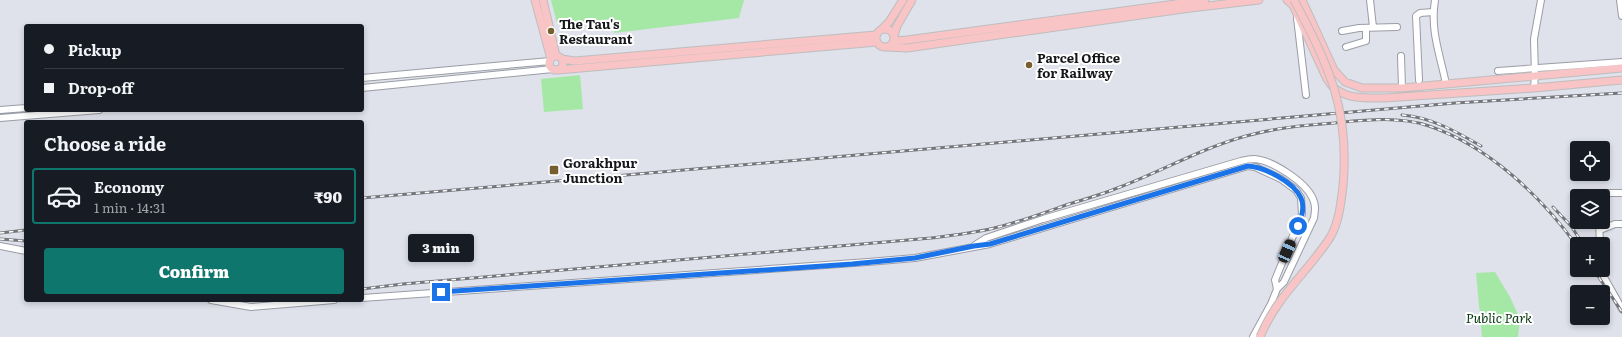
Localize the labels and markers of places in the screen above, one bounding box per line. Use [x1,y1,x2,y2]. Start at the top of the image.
place label: The Tau's Restaurant [559,14,633,48]
marker: The Tau's Restaurant [546,26,556,36]
place label: Parcel Office for Railway [1037,48,1120,82]
marker: Parcel Office for Railway [1024,60,1034,70]
place label: Gorakhpur Junction [563,153,637,187]
marker: Gorakhpur Junction [548,164,560,176]

